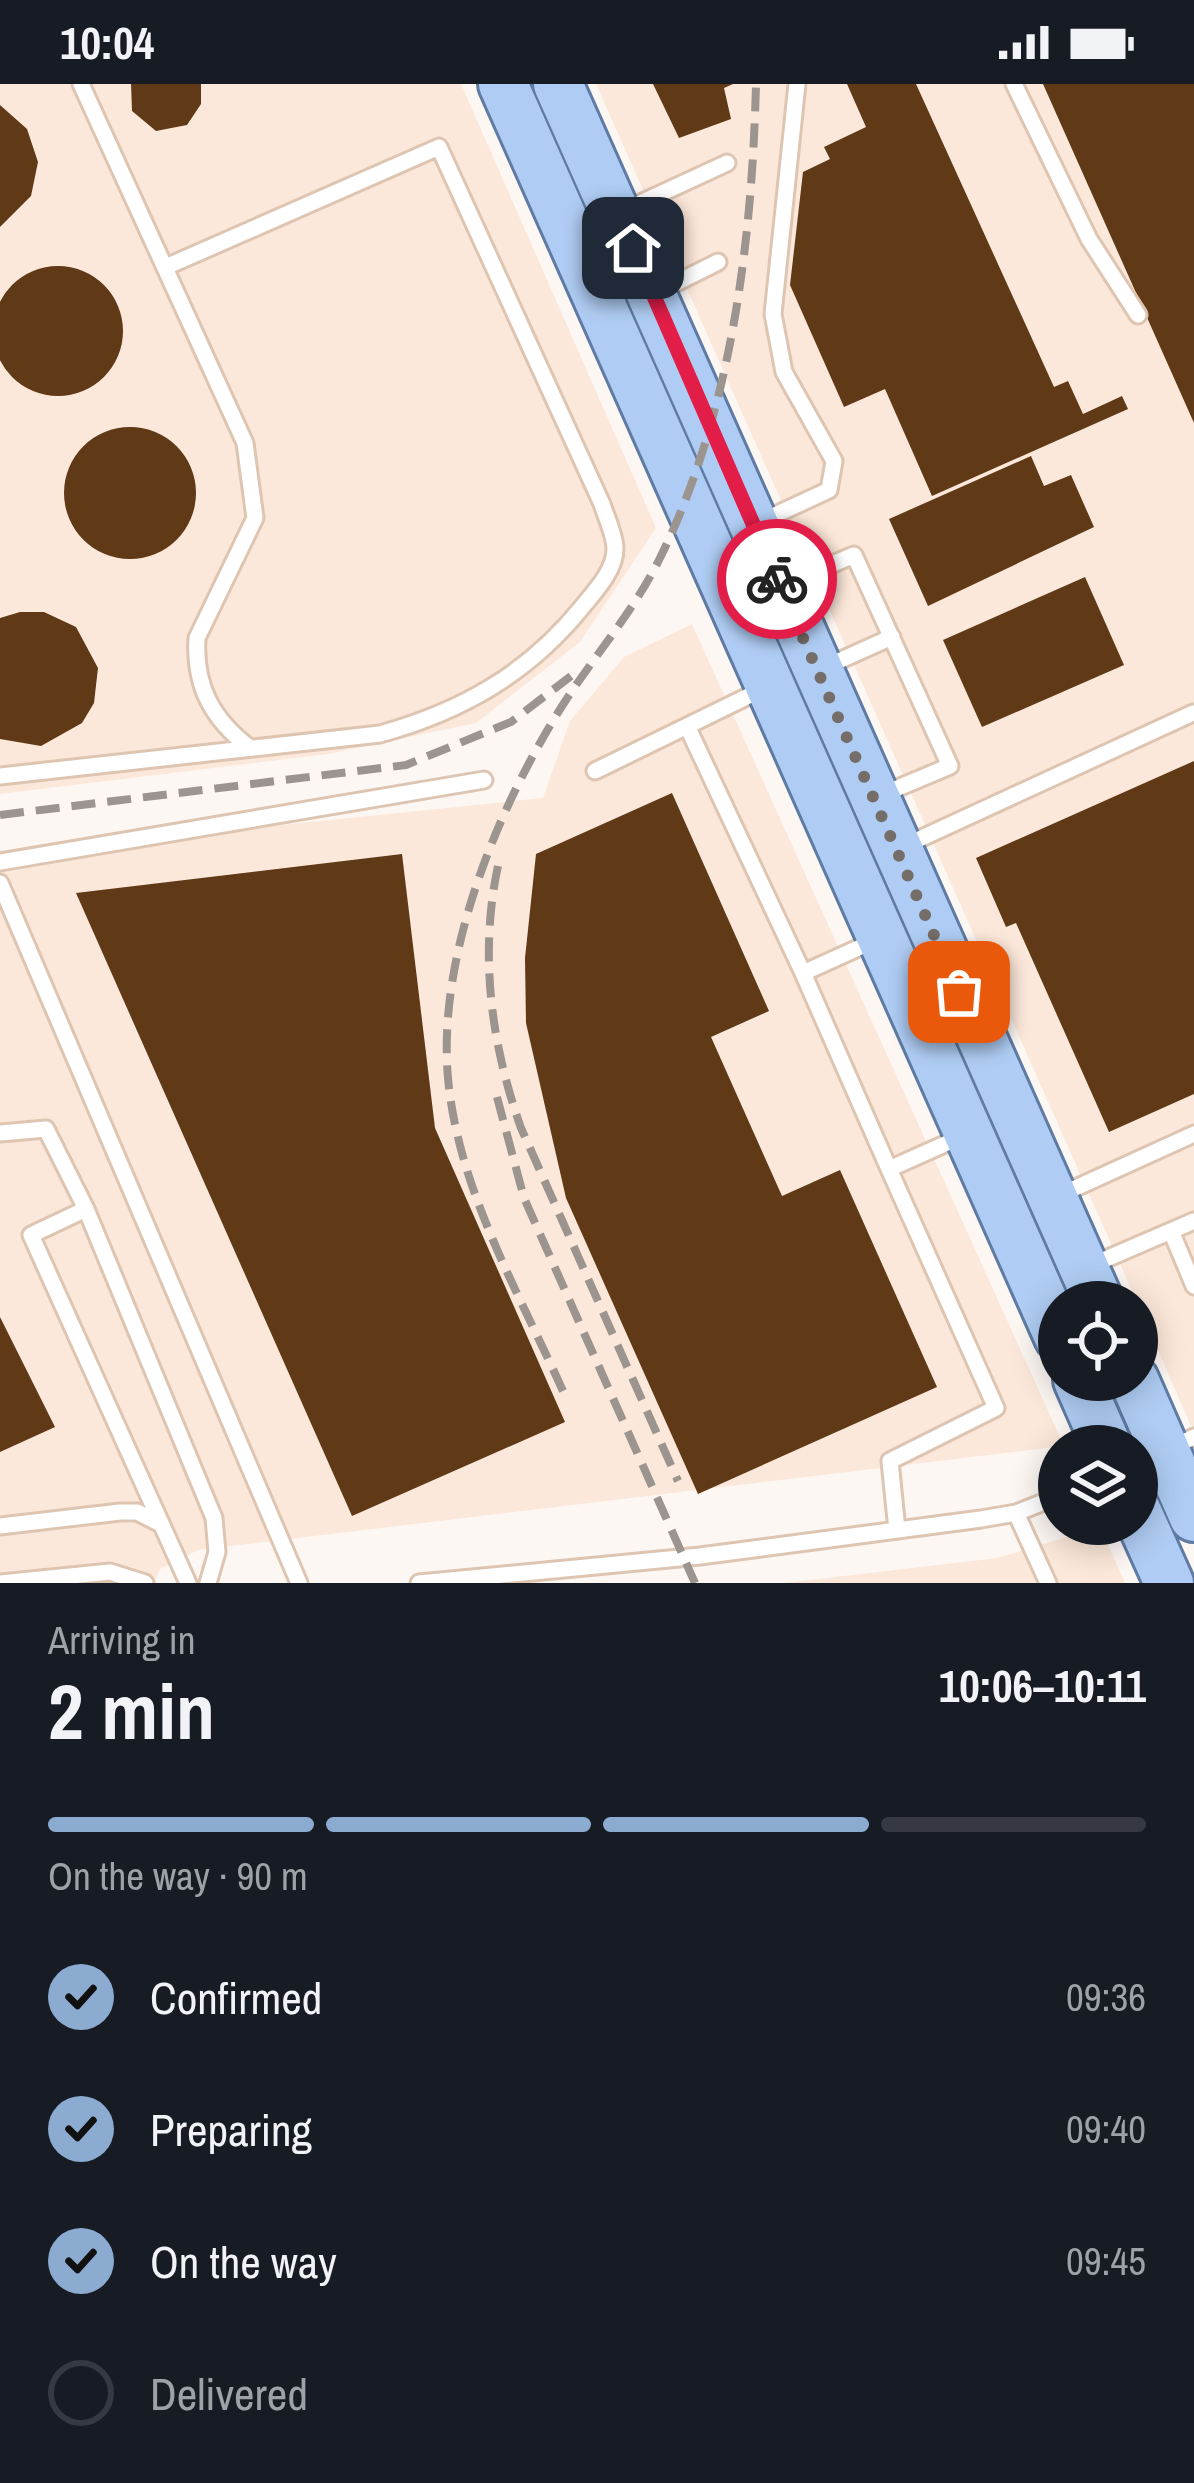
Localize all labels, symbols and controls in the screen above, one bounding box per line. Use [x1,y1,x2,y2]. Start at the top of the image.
text: 10:04 [60,12,154,73]
pin [582,197,684,299]
icon: home [600,215,666,281]
courier [717,519,837,639]
icon: bike [744,546,810,612]
pin [908,941,1010,1043]
icon: bag [926,959,992,1025]
map controls [1038,1281,1158,1545]
button: locate [1038,1281,1158,1401]
button: layers [1038,1425,1158,1545]
text: Arriving in [48,1614,196,1666]
text: 10:06–10:11 [939,1655,1146,1716]
text: 2 min [48,1658,215,1763]
text: On the way · 90 m [48,1850,308,1902]
icon: check [48,1964,114,2030]
text: Confirmed [150,1967,322,2028]
text: 09:36 [1066,1971,1146,2023]
icon: check [48,2096,114,2162]
text: Preparing [150,2099,312,2160]
text: 09:40 [1066,2103,1146,2155]
icon: check [48,2228,114,2294]
text: On the way [150,2231,337,2292]
text: 09:45 [1066,2235,1146,2287]
text: Delivered [150,2363,308,2424]

